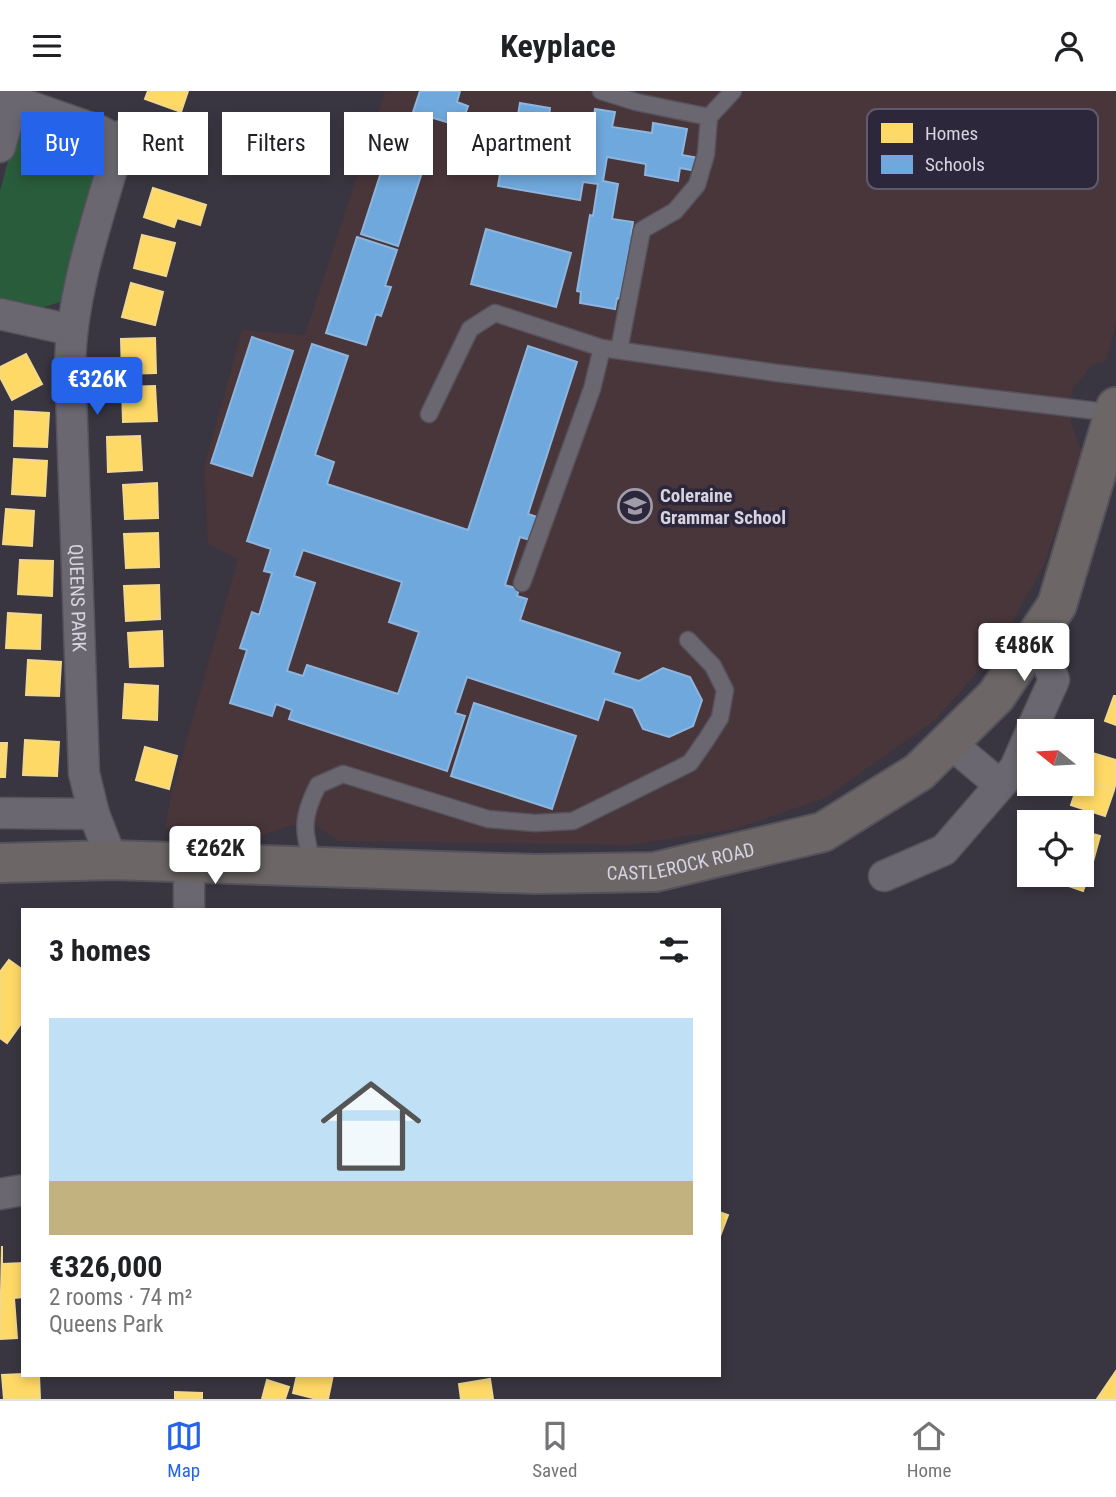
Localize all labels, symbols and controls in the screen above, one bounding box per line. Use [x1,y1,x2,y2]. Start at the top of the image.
icon: menu [28,27,66,65]
text: Keyplace [500,27,616,65]
icon: person [1050,27,1088,65]
legend [867,109,1098,189]
chip: Buy [21,112,104,175]
chip: Rent [118,112,208,175]
chip: Filters [222,112,330,175]
chip: New [344,112,433,175]
chip: Apartment [447,112,596,175]
text: Homes [925,122,978,145]
text: Schools [925,153,985,176]
pin: €326K [48,357,146,417]
text: €326K [67,366,127,393]
place label: Coleraine Grammar School [660,484,786,529]
school or university icon: Coleraine Grammar School [616,487,654,525]
street label: QUEENS PARK [65,544,91,653]
pin: €486K [975,623,1073,683]
text: €486K [994,632,1054,659]
north arrow [1017,719,1094,796]
map controls [1017,719,1094,887]
button: locate [1017,810,1094,887]
pin: €262K [166,827,264,886]
text: €262K [185,835,245,862]
street label: CASTLEROCK ROAD [606,837,757,884]
icon: filters [655,931,693,969]
text: 3 homes [49,933,151,968]
icon: home [308,1063,434,1189]
text: €326,000 [49,1249,162,1284]
text: 2 rooms · 74 m² [49,1284,192,1311]
text: Queens Park [49,1311,163,1338]
tab: Map [165,1417,203,1482]
tab: Saved [532,1417,577,1482]
tab: Home [907,1417,951,1482]

